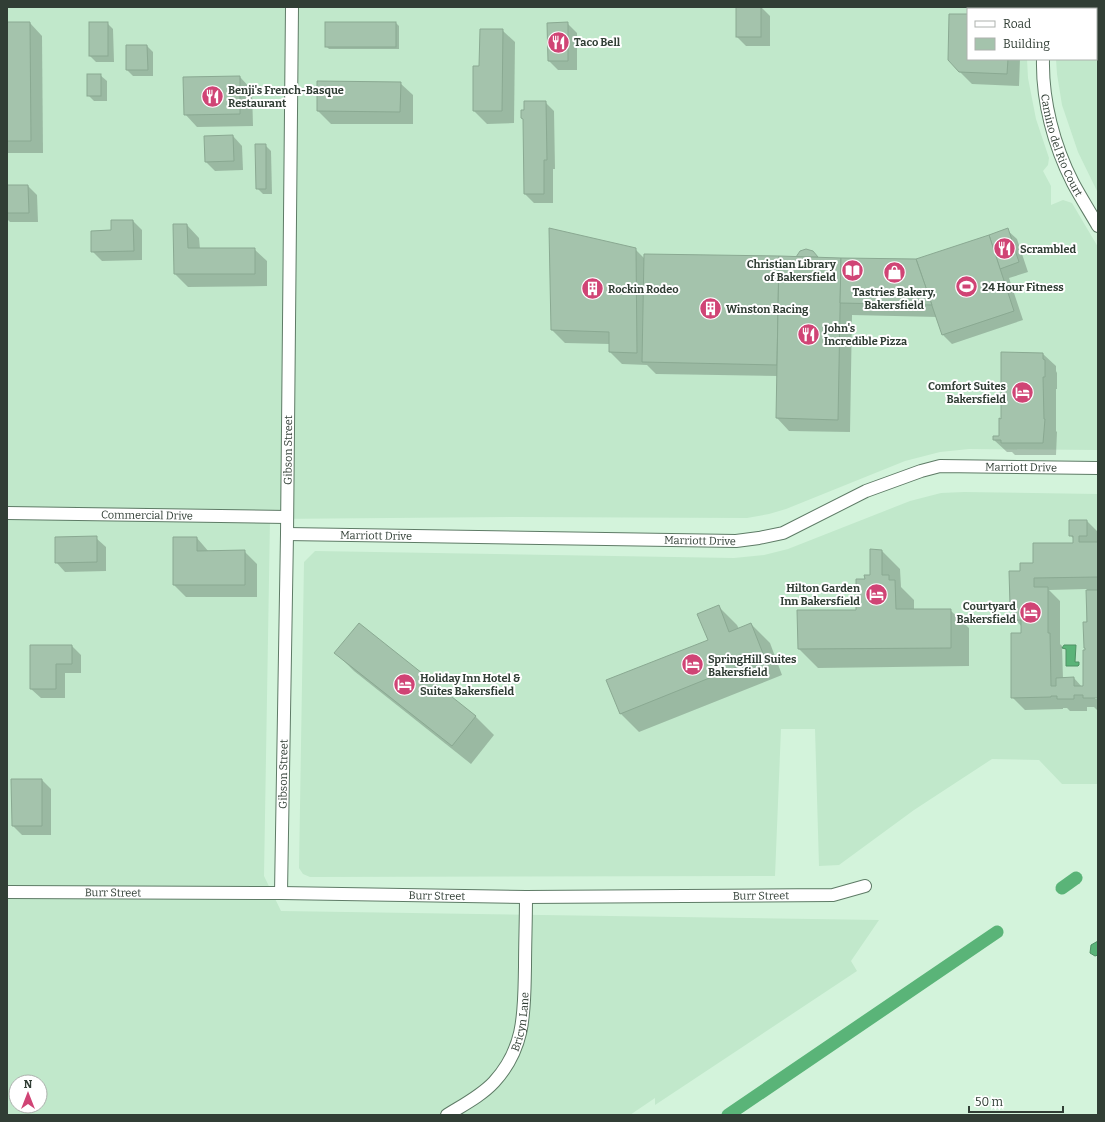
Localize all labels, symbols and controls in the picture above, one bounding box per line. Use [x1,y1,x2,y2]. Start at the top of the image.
legend [967,8,1097,60]
text: Road [1003,17,1031,31]
restaurant icon: Taco Bell [545,29,571,55]
place label: Taco Bell [574,36,621,49]
text: Building [1003,37,1050,51]
restaurant icon: Benji's French-Basque Restaurant [199,83,225,109]
place label: Benji's French-Basque Restaurant [228,84,344,110]
street label: Camino del Rio Court [1039,93,1086,199]
restaurant icon: Scrambled [991,236,1017,262]
place label: Scrambled [1020,243,1077,256]
library icon: Christian Library of Bakersfield [839,257,865,283]
place label: Christian Library of Bakersfield [747,258,837,284]
shop icon: Tastries Bakery, Bakersfield [881,259,907,285]
sports icon: 24 Hour Fitness [953,274,979,300]
building icon: Rockin Rodeo [580,276,606,302]
place label: 24 Hour Fitness [982,281,1064,294]
place label: Rockin Rodeo [608,283,679,296]
place label: Tastries Bakery, Bakersfield [852,286,936,312]
building icon: Winston Racing [698,296,724,322]
place label: Winston Racing [726,303,809,316]
restaurant icon: John's Incredible Pizza [796,321,822,347]
place label: John's Incredible Pizza [823,322,908,348]
hotel icon: Comfort Suites Bakersfield [1009,379,1035,405]
place label: Comfort Suites Bakersfield [928,380,1007,406]
street label: Gibson Street [281,415,295,485]
street label: Marriott Drive [985,460,1057,474]
street label: Commercial Drive [101,508,193,522]
street label: Marriott Drive [340,528,412,542]
street label: Marriott Drive [664,533,736,547]
hotel icon: Hilton Garden Inn Bakersfield [863,581,889,607]
place label: Hilton Garden Inn Bakersfield [780,582,860,608]
hotel icon: Courtyard Bakersfield [1018,599,1044,625]
place label: Courtyard Bakersfield [956,600,1016,626]
hotel icon: SpringHill Suites Bakersfield [680,652,706,678]
place label: SpringHill Suites Bakersfield [708,653,797,679]
hotel icon: Holiday Inn Hotel & Suites Bakersfield [392,671,418,697]
place label: Holiday Inn Hotel & Suites Bakersfield [420,672,521,698]
street label: Gibson Street [276,739,290,809]
street label: Burr Street [85,886,141,899]
street label: Burr Street [409,889,465,903]
street label: Burr Street [733,889,789,902]
street label: Bricyn Lane [508,992,531,1053]
north arrow [8,1074,48,1114]
text: N [24,1078,33,1091]
scale bar [969,1088,1063,1114]
text: 50 m [975,1095,1004,1109]

